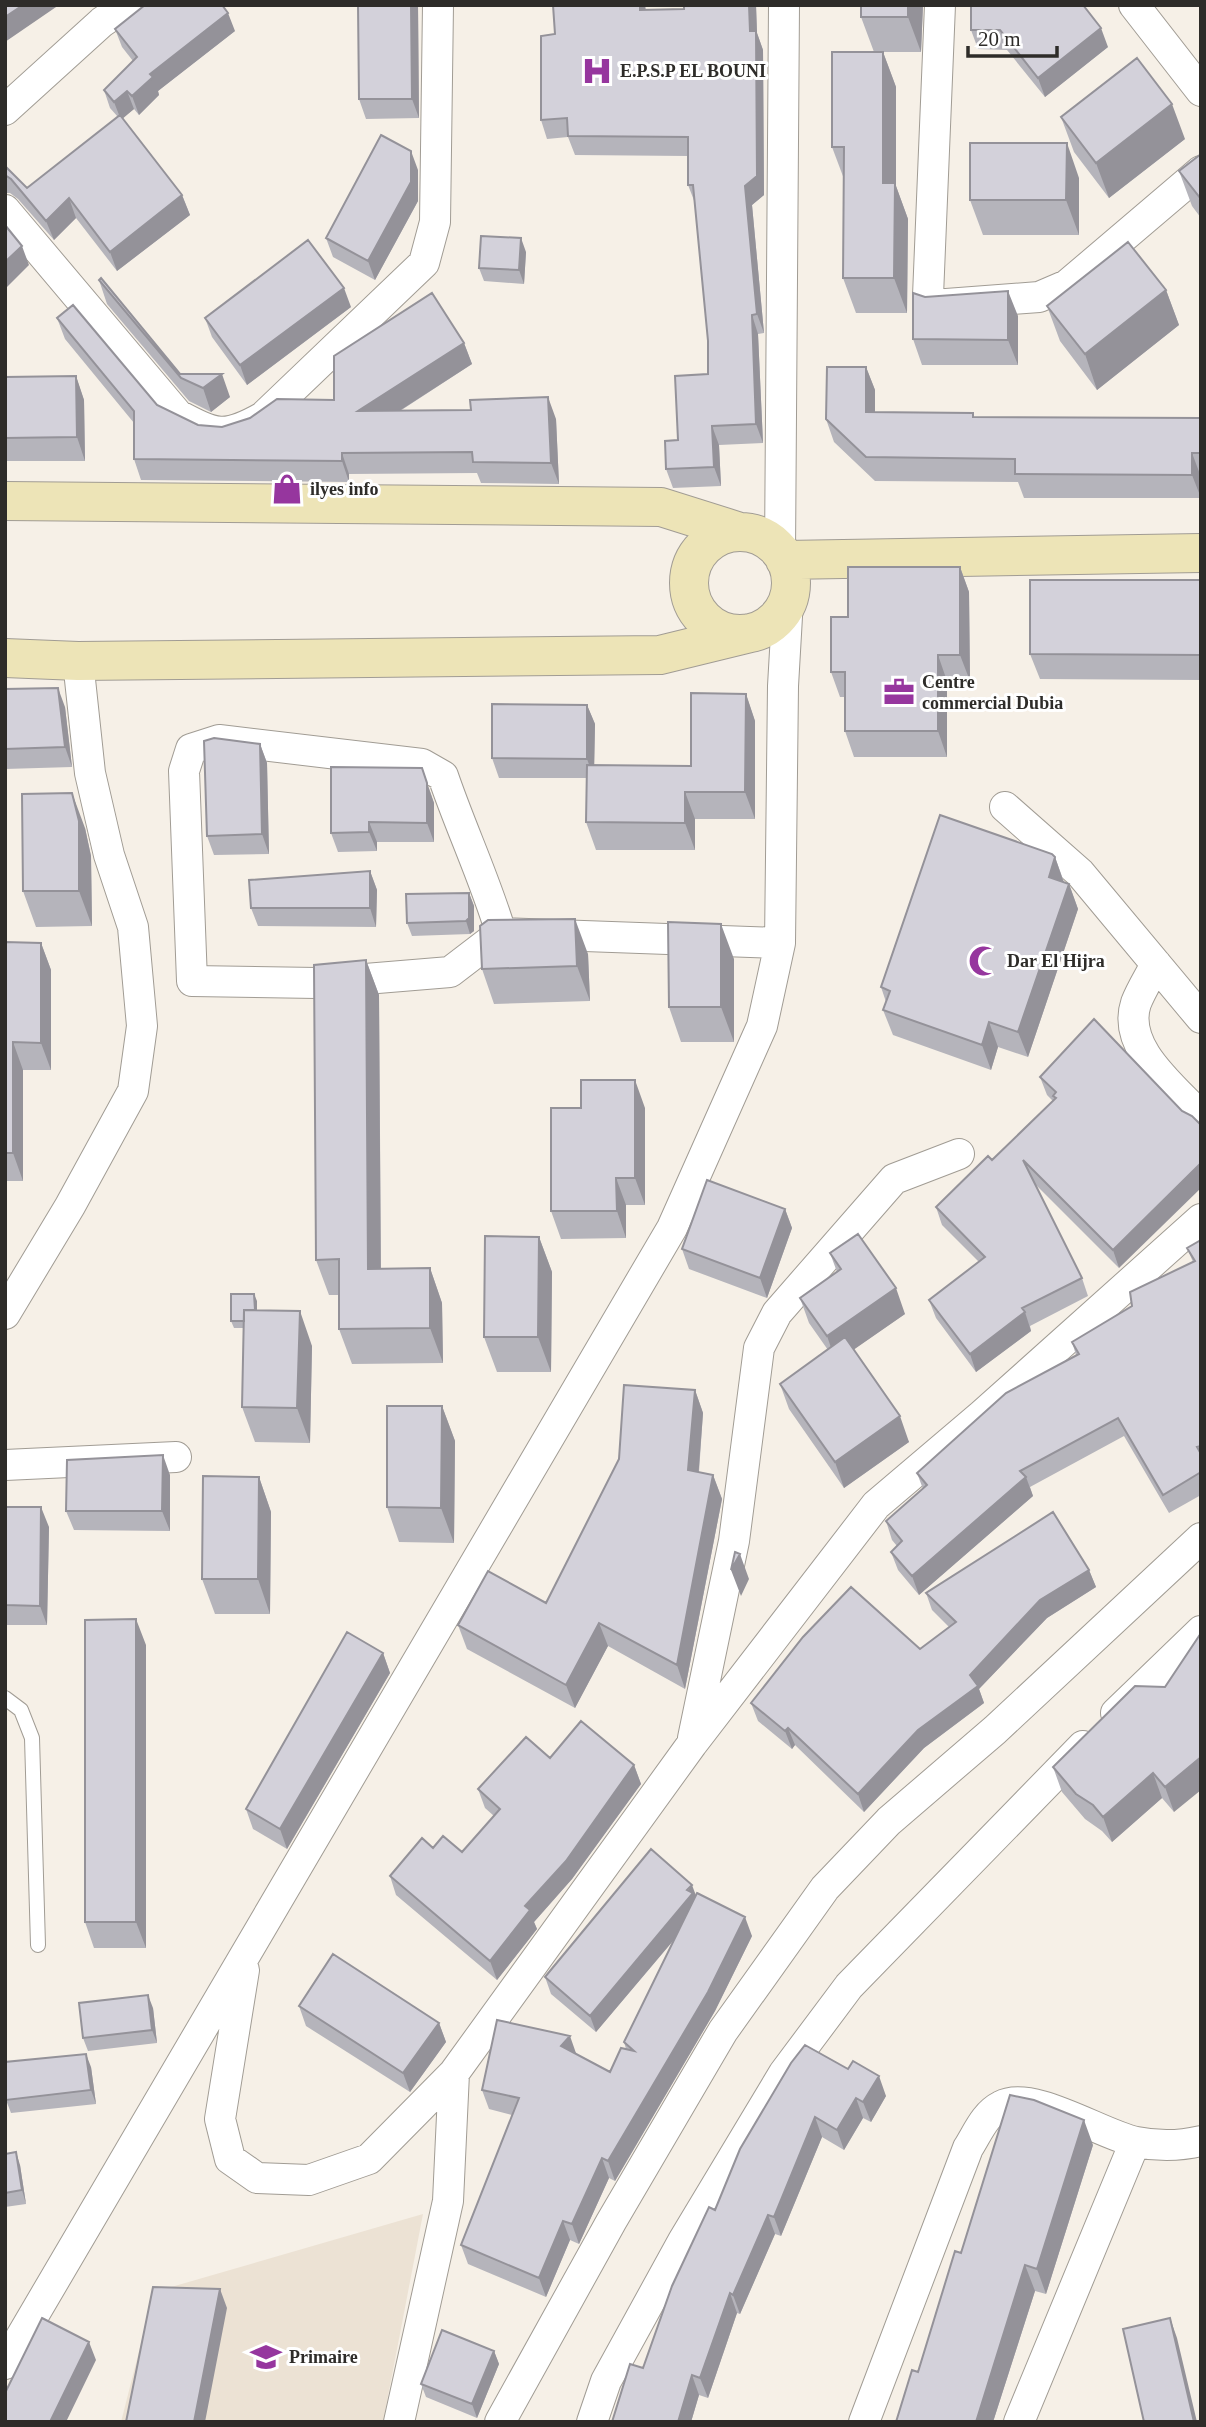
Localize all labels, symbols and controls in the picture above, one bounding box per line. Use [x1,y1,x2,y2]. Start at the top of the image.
scale bar [968,14,1057,58]
text: 20 m [978,27,1021,51]
hospital icon: E.P.S.P EL BOUNI [580,54,614,88]
place label: E.P.S.P EL BOUNI [620,61,766,81]
shop icon: ilyes info [270,472,304,506]
place label: ilyes info [310,479,379,499]
place label: Centre commercial Dubia [922,672,1063,713]
office icon: Centre commercial Dubia [882,675,916,709]
mosque icon: Dar El Hijra [967,944,1001,978]
place label: Dar El Hijra [1007,951,1105,971]
school or university icon: Primaire [249,2340,283,2374]
place label: Primaire [289,2347,358,2367]

